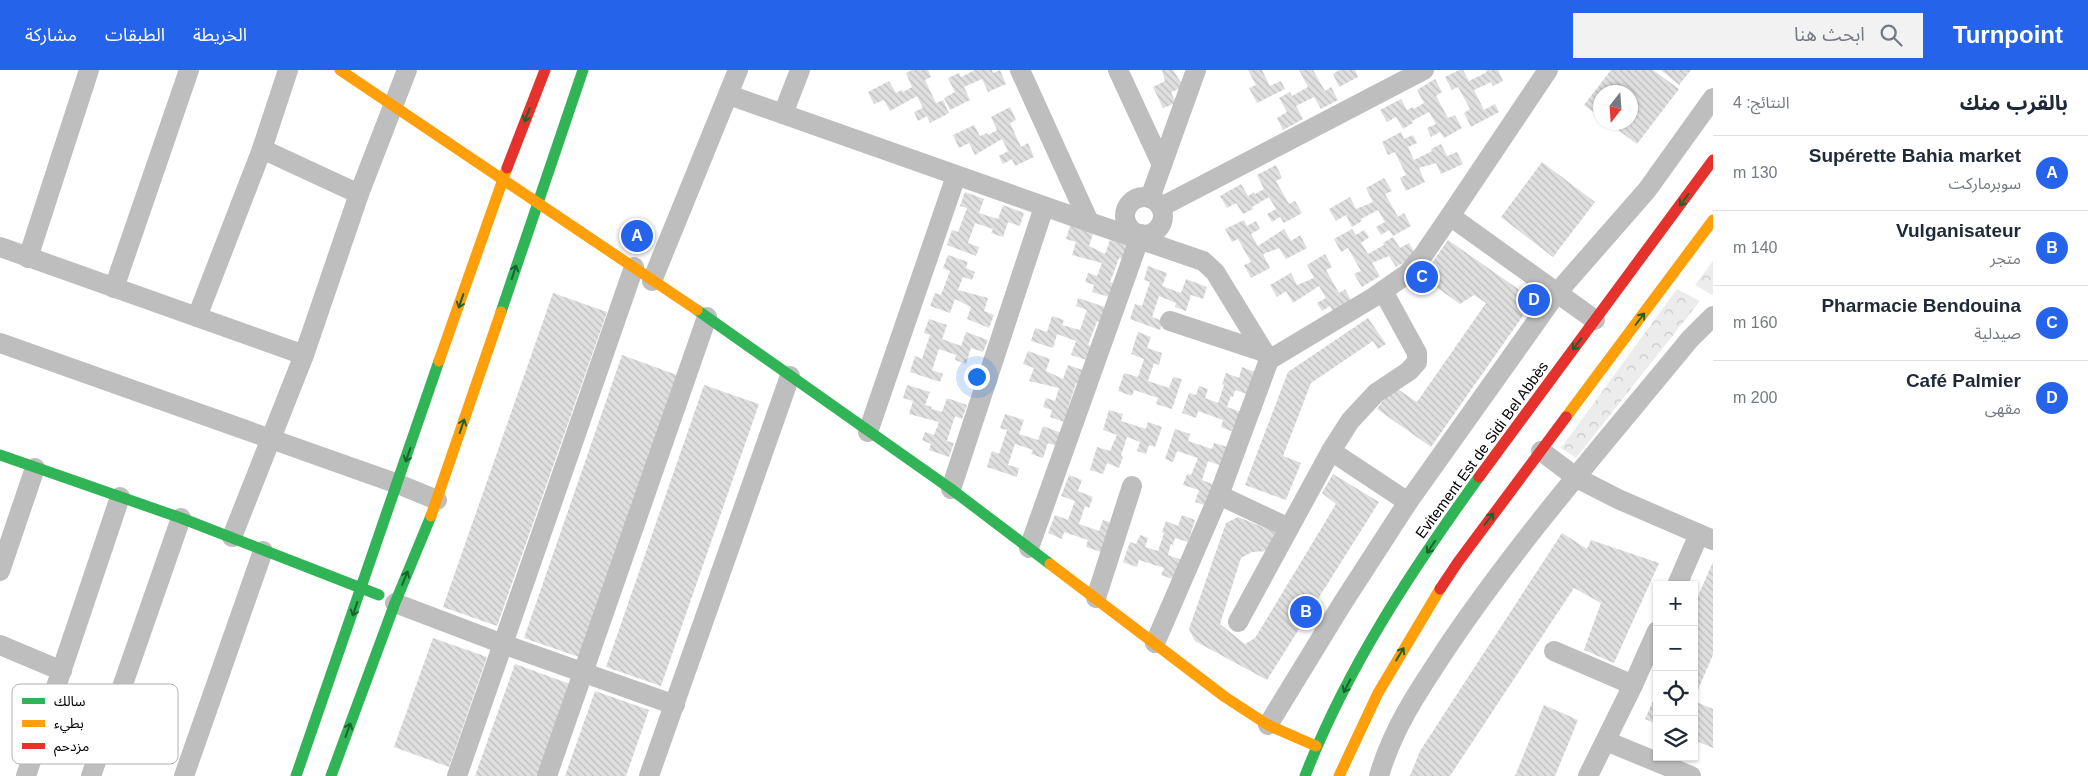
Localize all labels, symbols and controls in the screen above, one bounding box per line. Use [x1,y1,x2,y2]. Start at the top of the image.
search box [1573,13,1923,58]
icon: search [1877,21,1905,49]
text: Turnpoint [1953,21,2063,48]
text: ابحث هنا [1794,24,1865,45]
text: مشاركة [25,25,77,45]
text: الطبقات [105,25,165,45]
text: الخريطة [193,25,247,45]
north arrow [1593,85,1638,130]
text: بالقرب منك [1960,91,2068,114]
text: النتائج: 4 [1733,94,1790,111]
one-way arrow [522,107,531,123]
text: Supérette Bahia market [1809,145,2021,166]
text: 130 m [1733,164,1777,181]
text: A [2046,164,2058,181]
text: سوبرماركت [1949,175,2021,192]
one-way arrow [1679,193,1690,206]
pin: A [621,217,653,255]
text: Vulganisateur [1896,220,2021,241]
text: 140 m [1733,239,1777,256]
text: B [2046,239,2058,256]
text: متجر [1990,250,2021,267]
pin: C [1406,258,1438,296]
one-way arrow [509,264,519,280]
pin: D [1518,281,1550,319]
one-way arrow [455,293,465,309]
text: Pharmacie Bendouina [1821,295,2021,316]
one-way arrow [1635,312,1645,326]
text: 160 m [1733,314,1777,331]
text: C [2046,314,2058,331]
text: صيدلية [1974,325,2021,342]
one-way arrow [1572,337,1582,351]
street label: Evitement Est de Sidi Bel Abbès [1412,358,1551,541]
your location [964,364,990,390]
text: Café Palmier [1906,370,2021,391]
text: 200 m [1733,389,1777,406]
text: D [2046,389,2058,406]
text: مقهى [1985,400,2021,417]
one-way arrow [458,419,467,434]
one-way arrow [403,447,412,462]
one-way arrow [1484,513,1495,526]
one-way arrow [1425,540,1436,554]
one-way arrow [401,571,410,586]
map controls [1653,581,1698,761]
button: + [1653,581,1698,626]
pin: B [1290,593,1322,631]
one-way arrow [350,601,359,616]
button: − [1653,626,1698,671]
one-way arrow [1395,647,1405,662]
button: locate [1653,671,1698,716]
one-way arrow [1341,678,1351,693]
legend [12,684,178,764]
text: سالك [54,693,86,709]
text: بطيء [54,715,84,734]
button: layers [1653,716,1698,761]
one-way arrow [344,723,353,738]
text: مزدحم [54,738,89,757]

